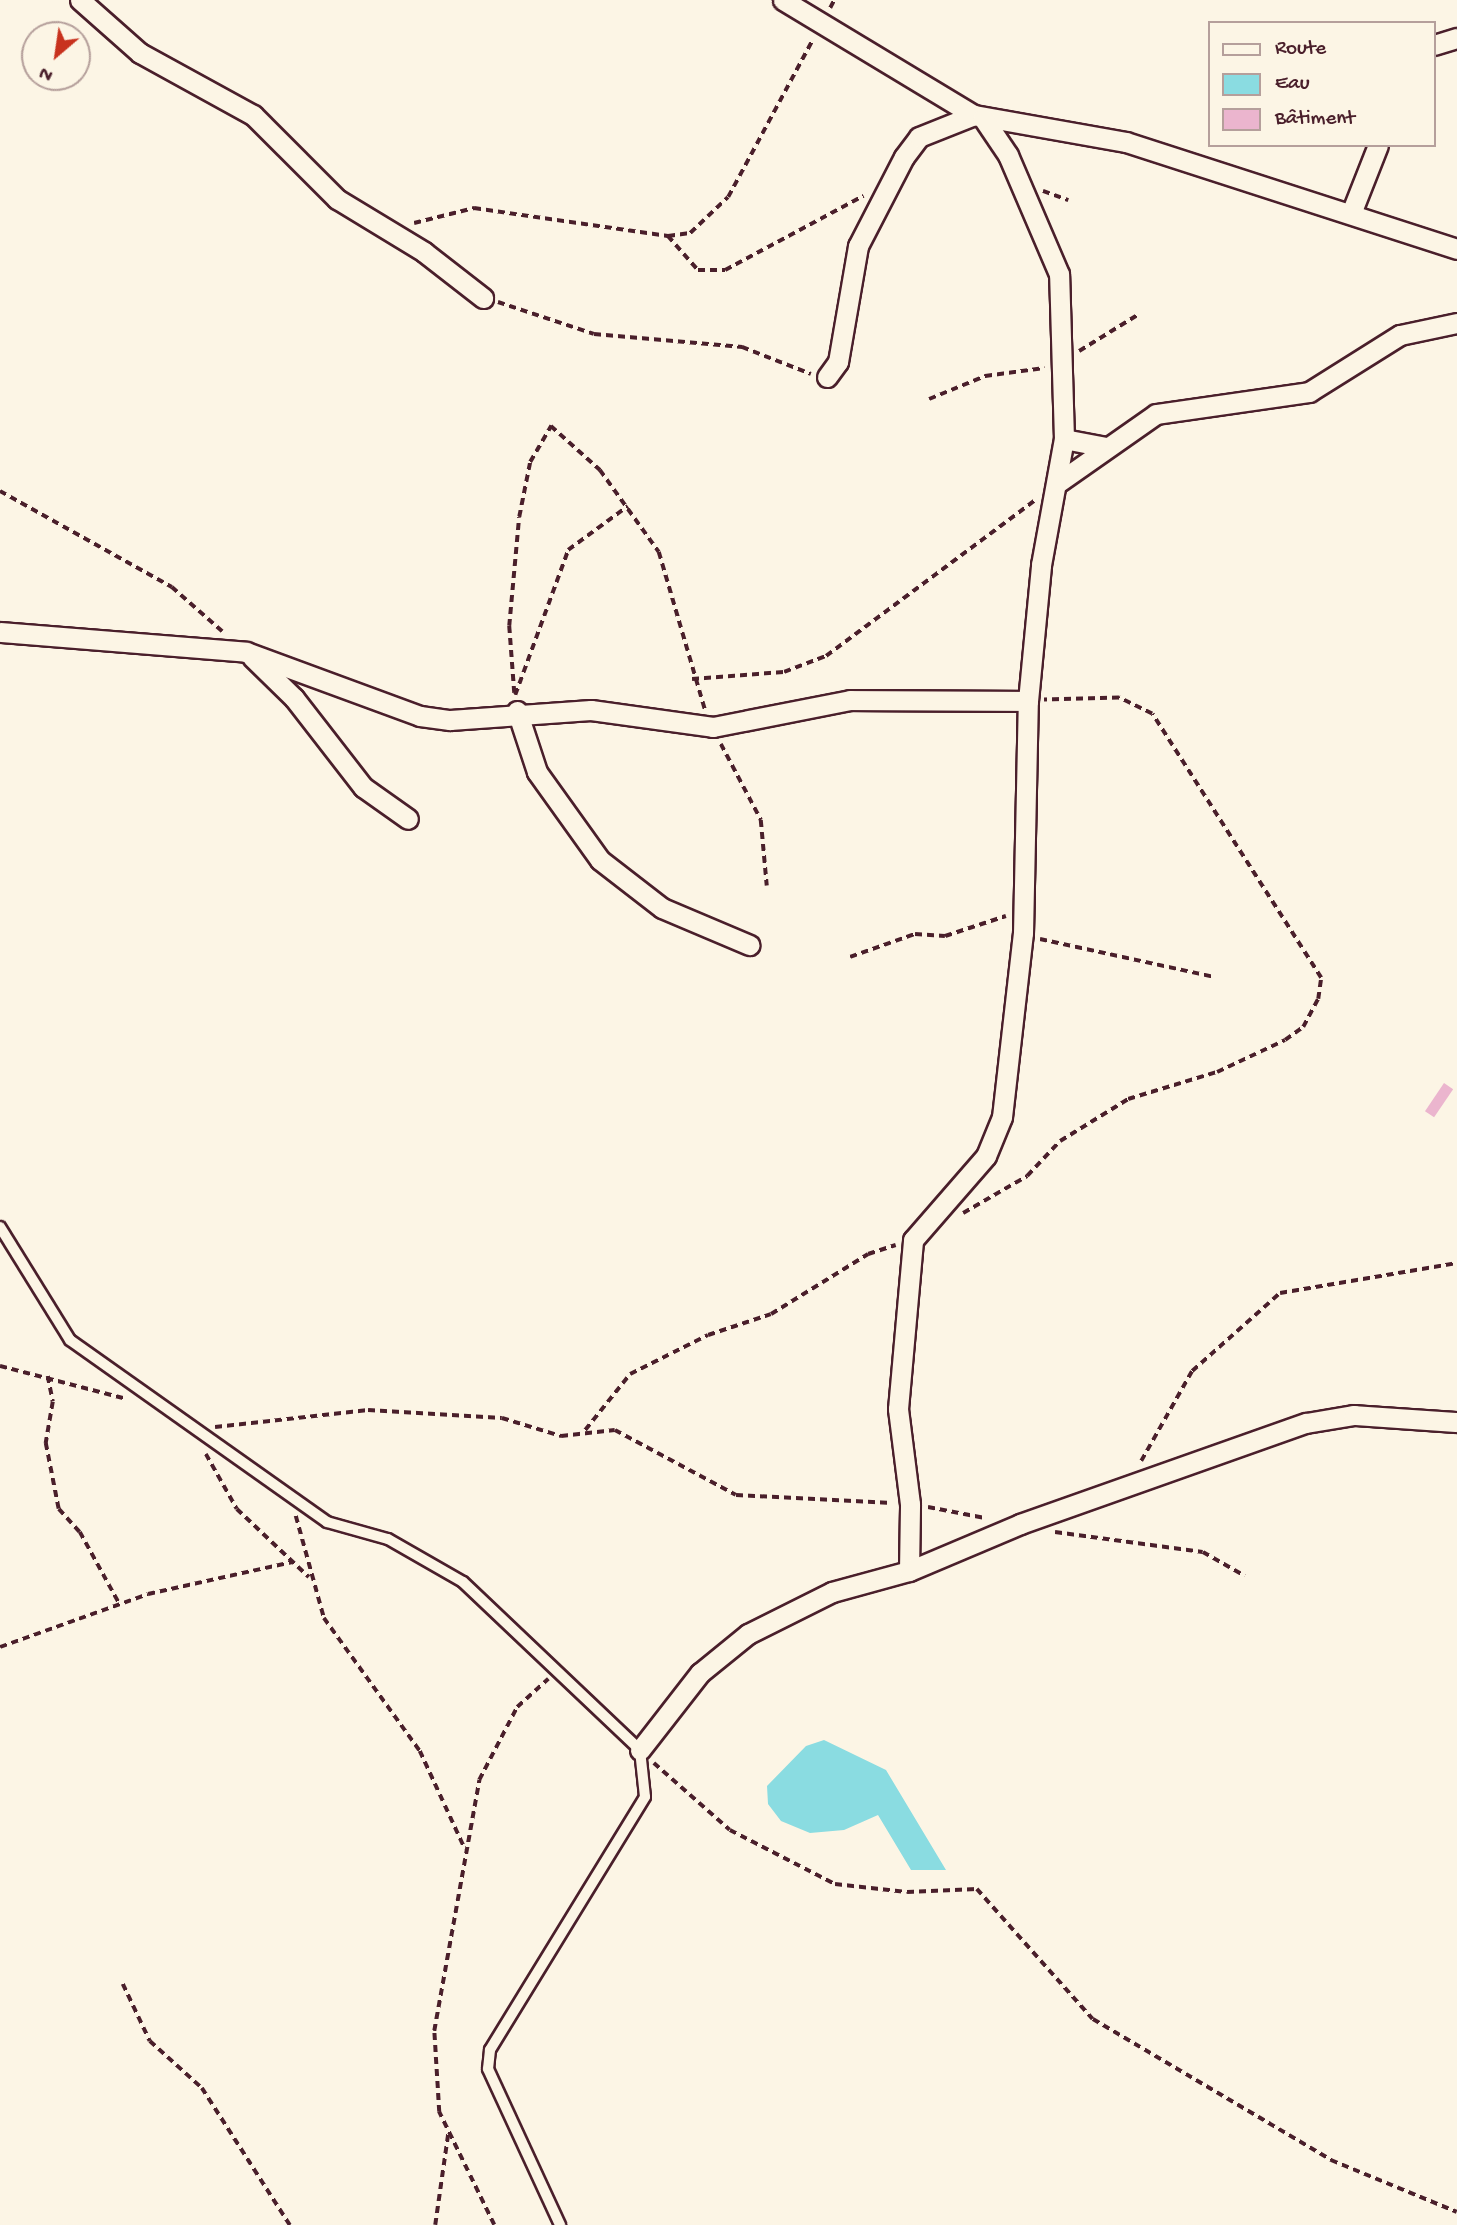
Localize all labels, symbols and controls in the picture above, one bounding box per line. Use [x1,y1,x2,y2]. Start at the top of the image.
north arrow [21,21,91,91]
legend [1208,21,1436,147]
text: Route [1275,37,1326,62]
text: N [36,60,58,86]
text: Eau [1275,72,1310,97]
text: Bâtiment [1275,107,1355,132]

